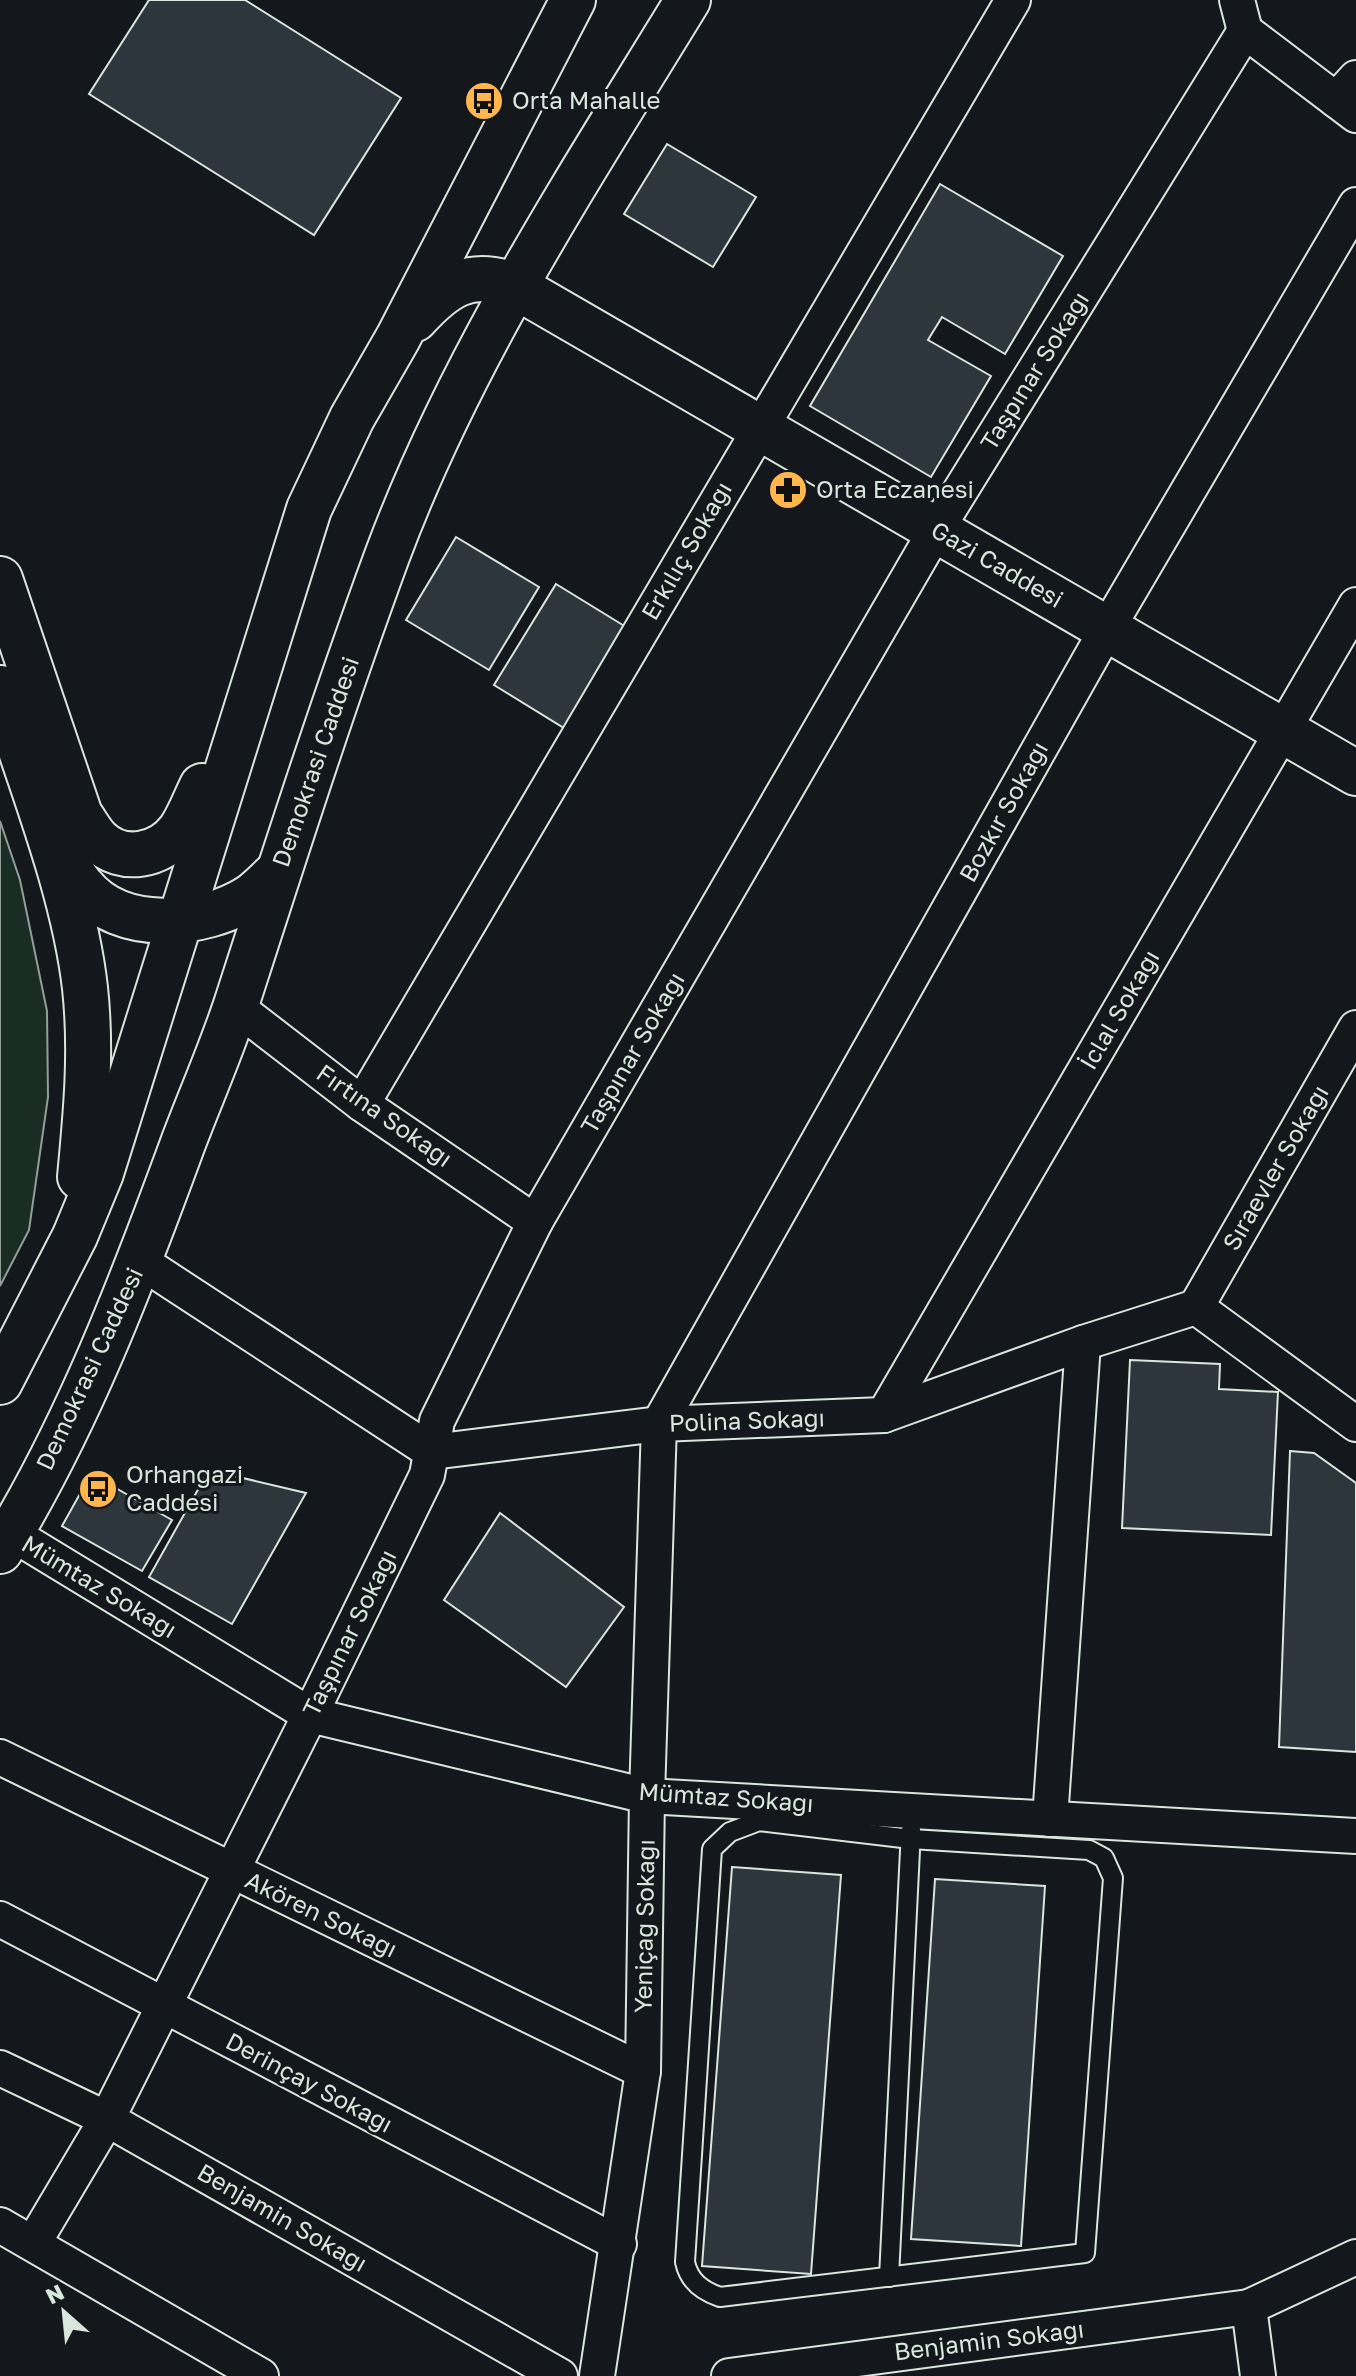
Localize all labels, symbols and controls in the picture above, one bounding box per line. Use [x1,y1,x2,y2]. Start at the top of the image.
bus stop icon: Orta Mahalle [463,80,505,122]
place label: Orta Mahalle [512,85,660,114]
street label: Taşpınar Sokağı [973,285,1094,455]
pharmacy icon: Orta Eczanesi [767,469,809,511]
place label: Orta Eczanesi [816,474,974,503]
street label: Erkılıç Sokağı [634,476,737,625]
street label: Gazi Caddesi [927,514,1069,613]
street label: Demokrasi Caddesi [265,653,364,870]
street label: Bozkır Sokağı [952,736,1053,886]
street label: İclal Sokağı [1073,944,1165,1074]
street label: Taşpınar Sokağı [574,966,690,1138]
street label: Fırtına Sokağı [312,1057,458,1172]
street label: Sıraevler Sokağı [1216,1080,1334,1255]
street label: Demokrasi Caddesi [29,1262,148,1474]
street label: Polina Sokağı [668,1402,825,1437]
place label: Orhangazi Caddesi [126,1459,243,1516]
bus stop icon: Orhangazi Caddesi [77,1468,119,1510]
street label: Mümtaz Sokağı [17,1528,182,1643]
street label: Taşpınar Sokağı [296,1544,402,1720]
street label: Mümtaz Sokağı [638,1776,815,1817]
street label: Yeniçağ Sokağı [627,1839,660,2013]
street label: Akören Sokağı [241,1864,402,1963]
street label: Derinçay Sokağı [221,2026,398,2138]
street label: Benjamin Sokağı [193,2156,373,2277]
north arrow [24,2272,104,2352]
text: N [41,2278,68,2310]
street label: Benjamin Sokağı [892,2313,1085,2366]

